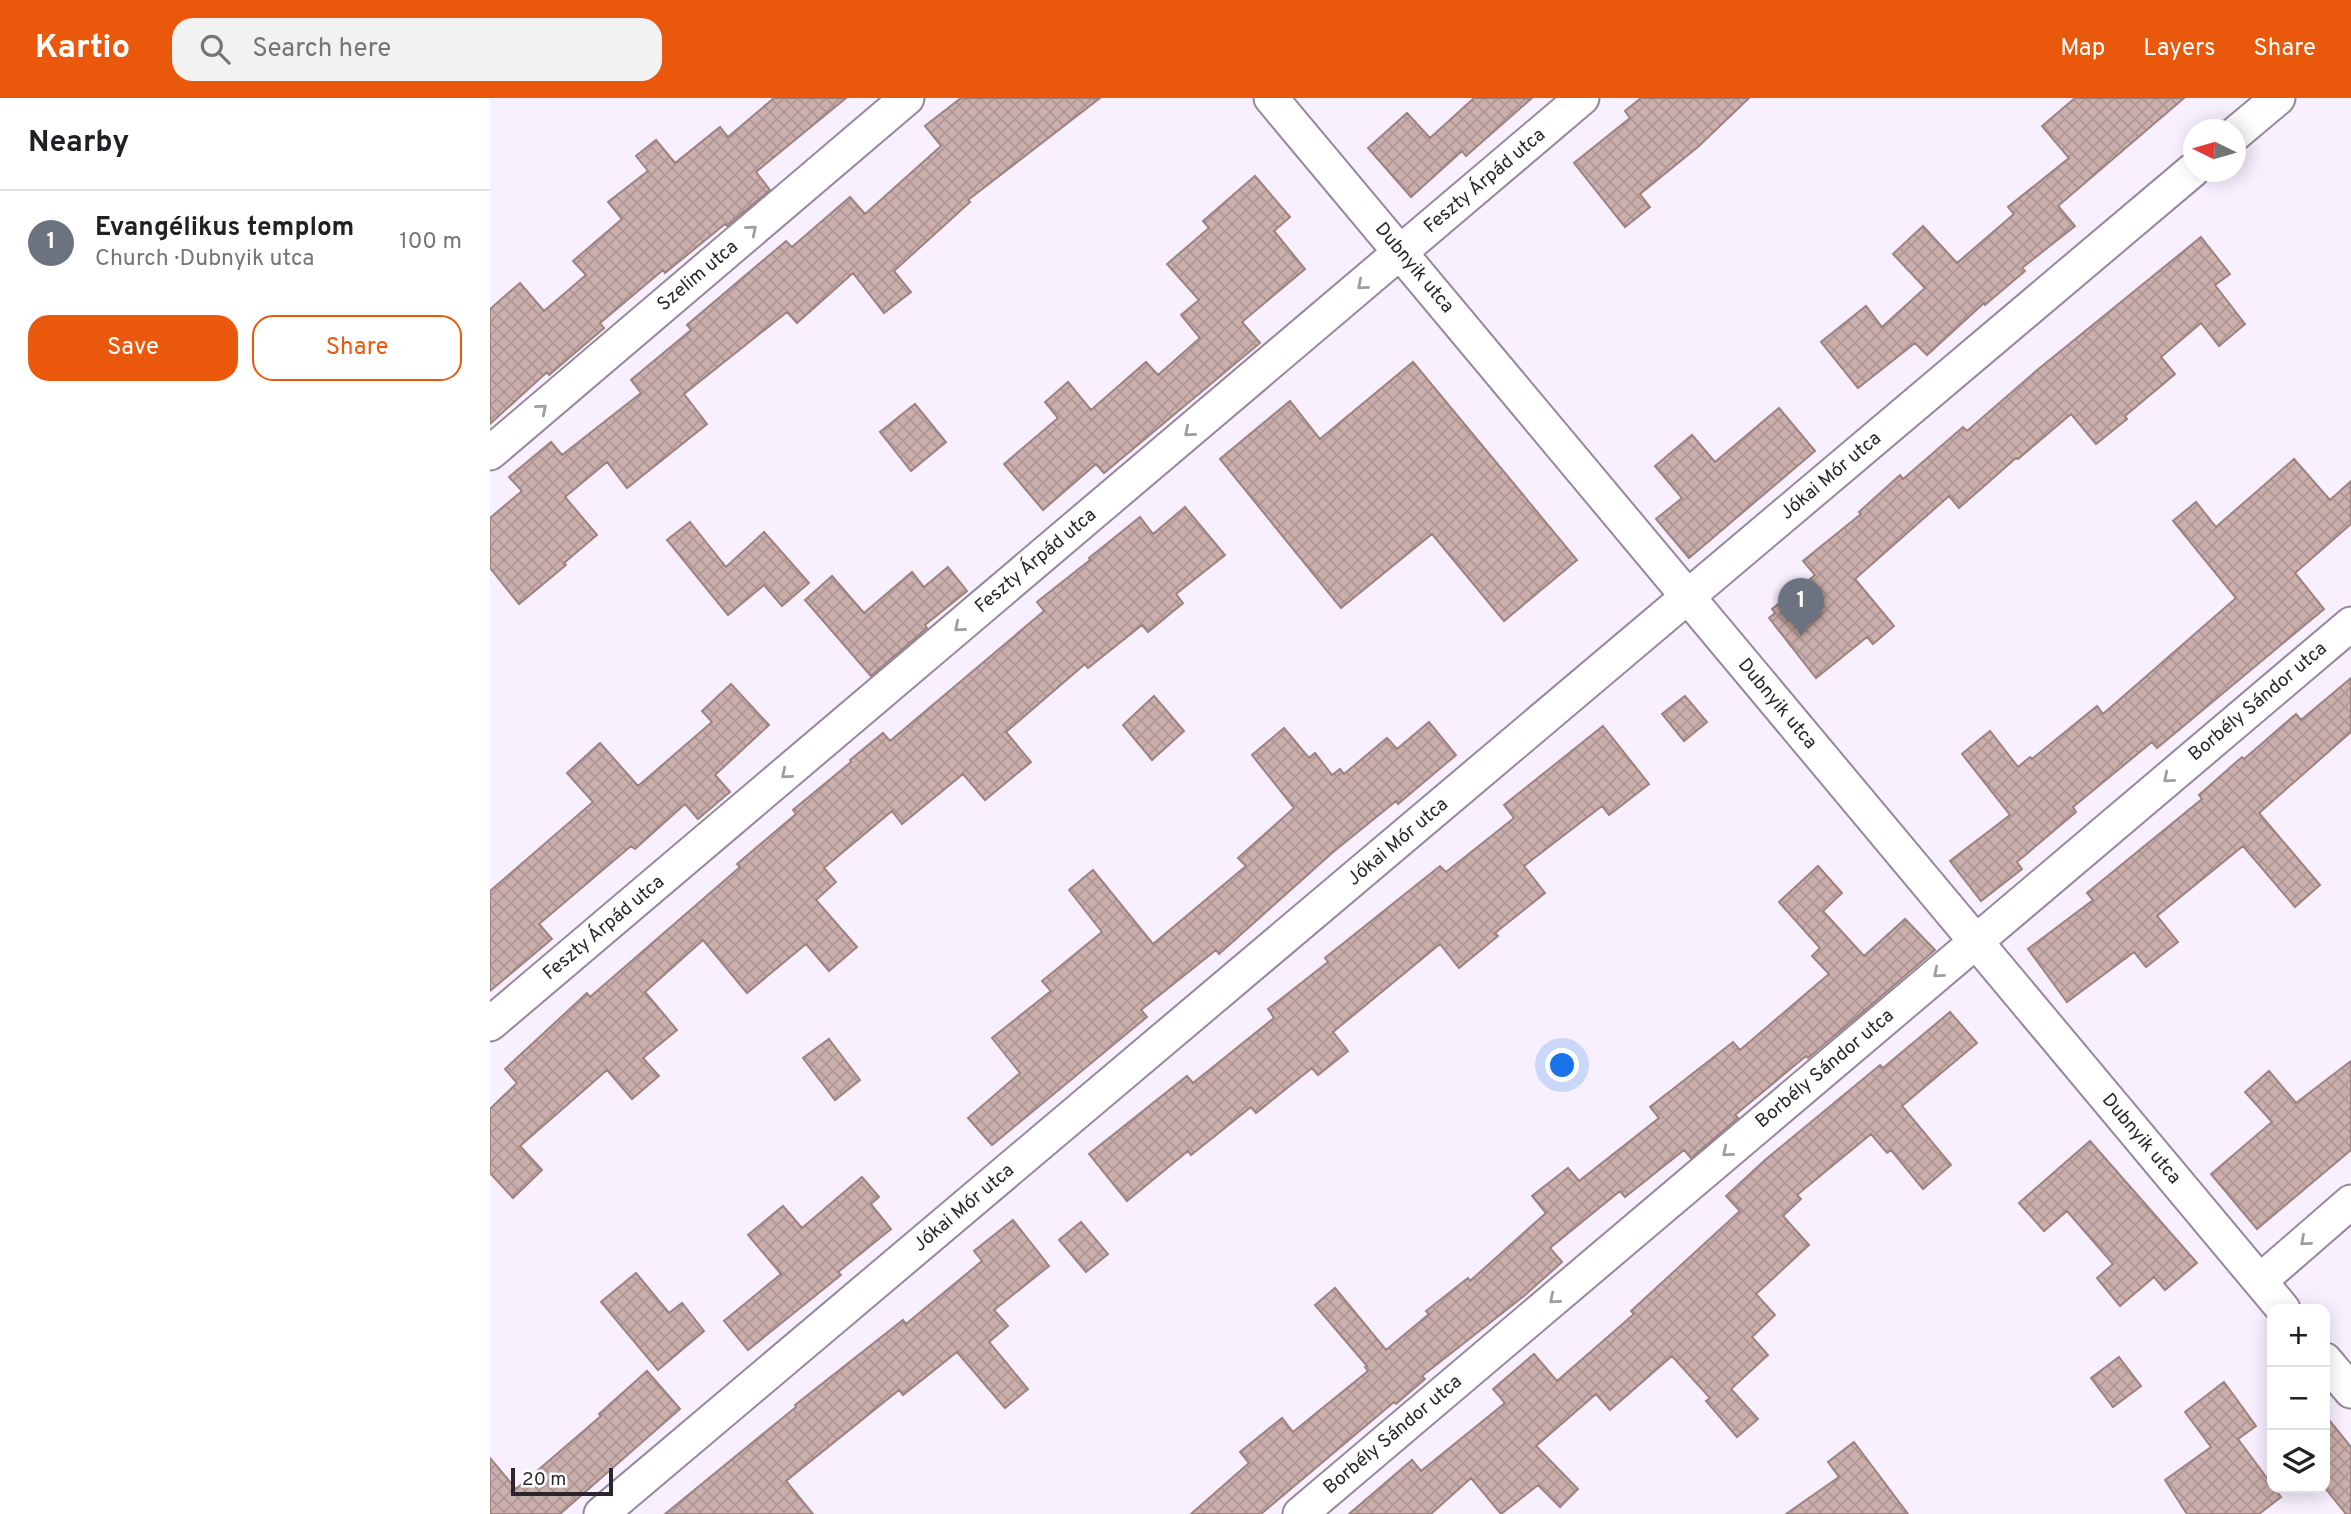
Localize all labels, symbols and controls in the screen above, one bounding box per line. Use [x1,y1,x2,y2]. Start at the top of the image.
search box [172,18,662,81]
text: Kartio [35,28,130,70]
icon: search [196,30,234,68]
text: Search here [252,33,391,66]
text: Map [2060,34,2105,64]
text: Layers [2143,34,2215,64]
text: Share [2253,34,2316,64]
north arrow [2183,119,2246,182]
street label: Feszty Árpád utca [1419,122,1551,239]
text: Nearby [28,125,129,162]
text: Evangélikus templom [95,212,354,245]
street label: Dubnyik utca [1369,218,1459,318]
one-way arrow [744,226,757,238]
text: 1 [46,228,56,257]
text: 100 m [399,228,462,257]
street label: Szelim utca [653,235,743,317]
text: Church · Dubnyik utca [95,245,314,274]
one-way arrow [1358,277,1371,289]
button: Save [28,315,238,381]
button: Share [252,315,462,381]
one-way arrow [534,405,547,417]
one-way arrow [1184,424,1197,436]
street label: Jókai Mór utca [1776,427,1886,525]
street label: Feszty Árpád utca [970,502,1102,619]
pin: 1 [1778,578,1824,636]
one-way arrow [954,619,967,631]
street label: Borbély Sándor utca [2184,637,2332,767]
street label: Dubnyik utca [1732,654,1822,754]
one-way arrow [781,766,794,778]
one-way arrow [2163,770,2176,783]
street label: Jókai Mór utca [1343,793,1453,891]
street label: Feszty Árpád utca [538,869,670,986]
one-way arrow [1933,965,1946,977]
street label: Borbély Sándor utca [1751,1004,1899,1134]
your location [1545,1048,1579,1082]
street label: Dubnyik utca [2096,1089,2186,1189]
one-way arrow [1722,1143,1735,1156]
street label: Jókai Mór utca [909,1159,1019,1257]
one-way arrow [2300,1233,2313,1246]
one-way arrow [1549,1291,1562,1303]
map controls [2267,1304,2330,1493]
button: + [2267,1304,2330,1367]
button: − [2267,1367,2330,1430]
street label: Borbély Sándor utca [1319,1370,1467,1500]
button: layers [2267,1430,2330,1493]
scale bar [511,1465,612,1497]
text: 20 m [522,1468,566,1492]

